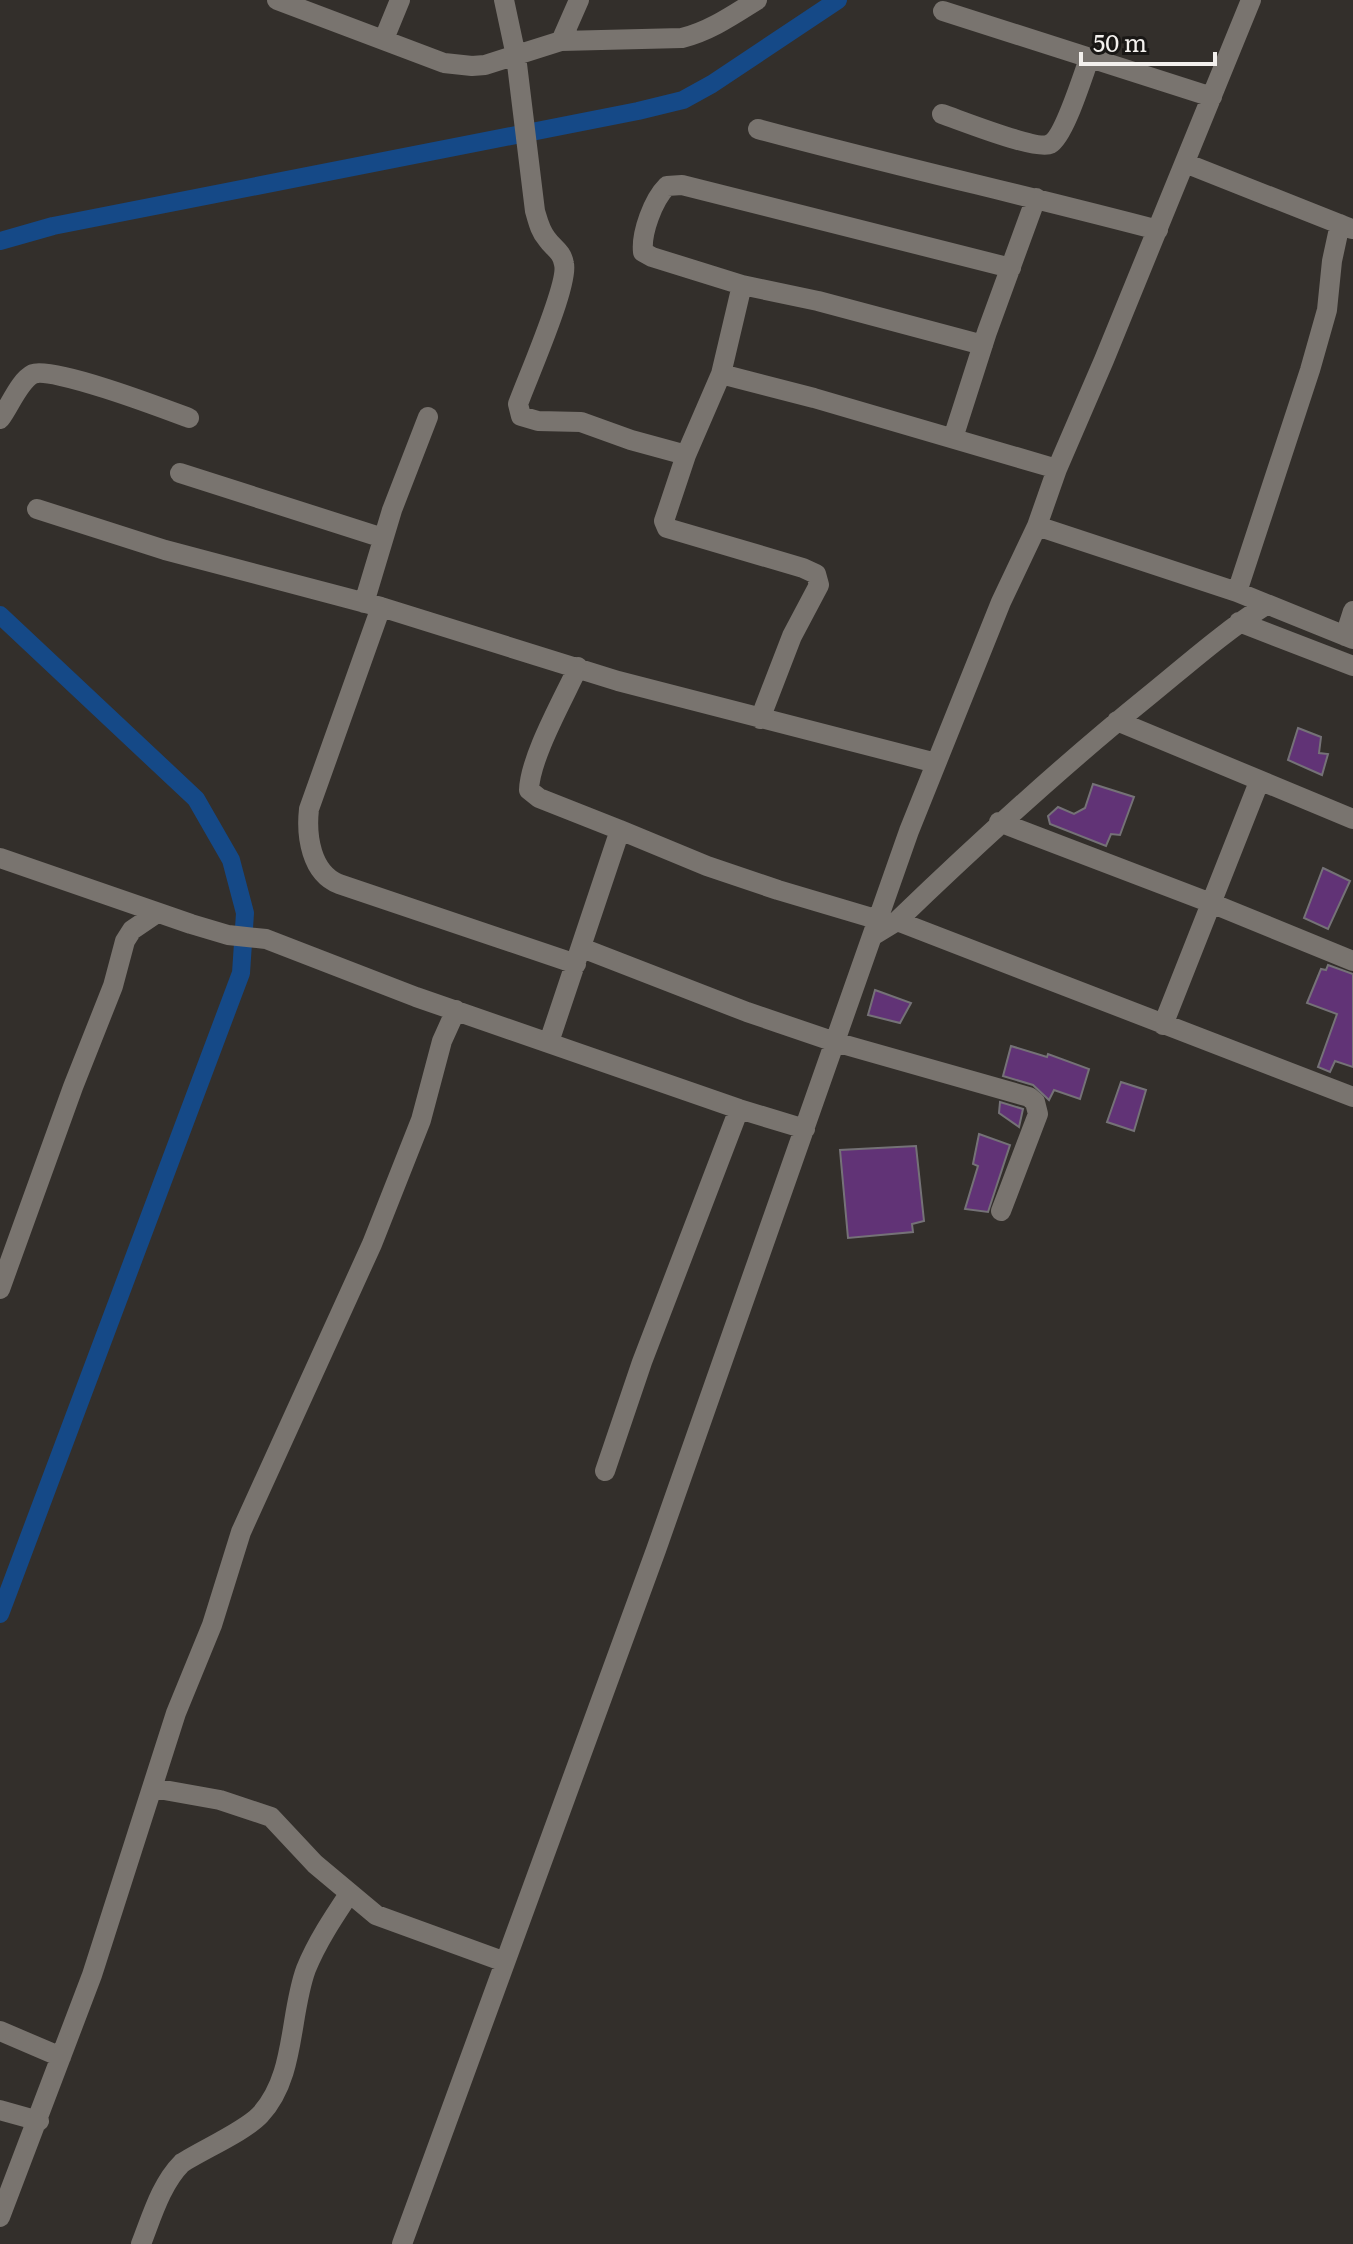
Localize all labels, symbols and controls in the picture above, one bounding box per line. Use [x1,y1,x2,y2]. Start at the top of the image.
scale bar [1081,16,1215,66]
text: 50 m [1093,24,1147,59]

